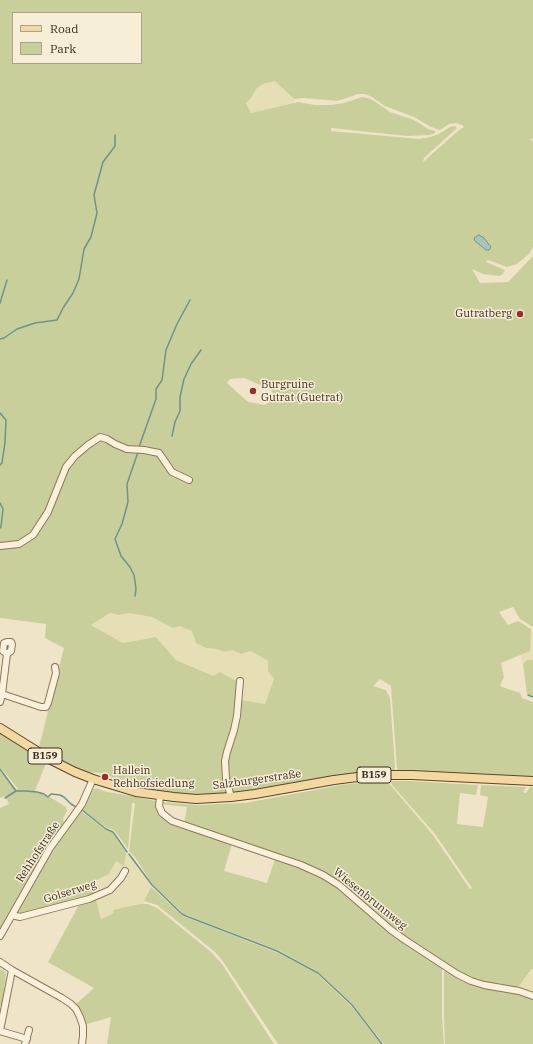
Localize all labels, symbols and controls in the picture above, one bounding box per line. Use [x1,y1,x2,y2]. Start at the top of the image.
legend [12,12,142,64]
text: Road [50,21,79,36]
text: Park [50,41,76,56]
place label: Gutratberg [455,307,512,321]
marker: Gutratberg [515,309,525,319]
place label: Burgruine Gutrat (Guetrat) [261,378,343,404]
marker: Burgruine Gutrat (Guetrat) [248,386,258,396]
road number: B159 [28,748,62,764]
place label: Hallein Rehhofsiedlung [113,764,194,790]
street label: Salzburgerstraße [212,767,302,793]
road number: B159 [357,767,391,783]
marker: Hallein Rehhofsiedlung [100,772,110,782]
street label: Rehhofstraße [13,819,63,885]
street label: Wiesenbrunnweg [331,865,409,933]
street label: Golserweg [42,878,98,906]

